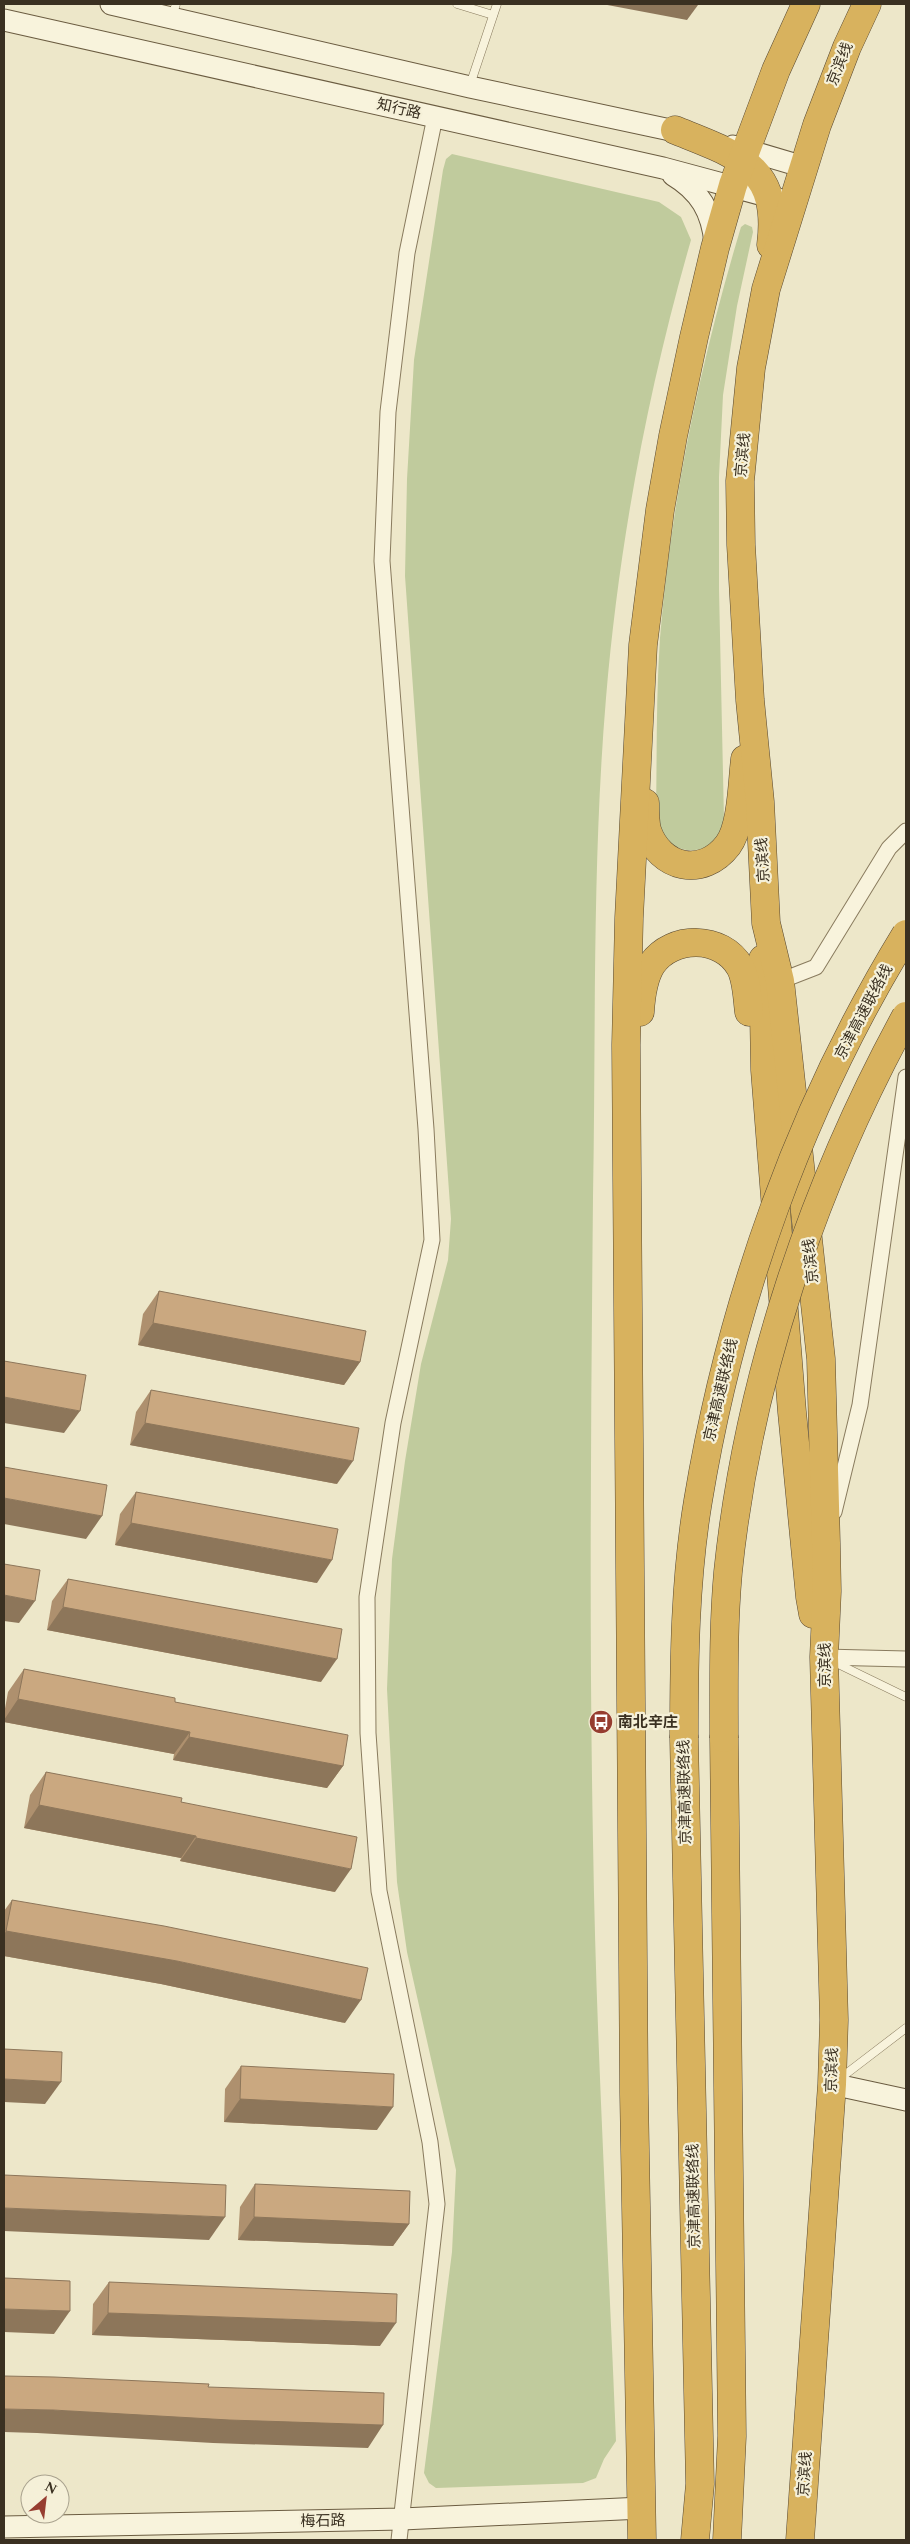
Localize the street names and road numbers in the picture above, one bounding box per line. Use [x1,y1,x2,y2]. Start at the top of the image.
street label: 京滨线 [821,39,859,89]
street label: 知行路 [374,93,424,125]
street label: 京滨线 [730,432,756,478]
street label: 京滨线 [750,837,776,883]
street label: 京津高速联络线 [829,960,899,1064]
street label: 京滨线 [797,1237,825,1285]
street label: 京津高速联络线 [698,1336,744,1444]
street label: 京滨线 [814,1642,837,1688]
street label: 京津高速联络线 [673,1739,697,1845]
street label: 京滨线 [820,2047,844,2093]
street label: 京津高速联络线 [682,2143,706,2249]
street label: 京滨线 [792,2451,818,2497]
street label: 梅石路 [300,2509,346,2533]

